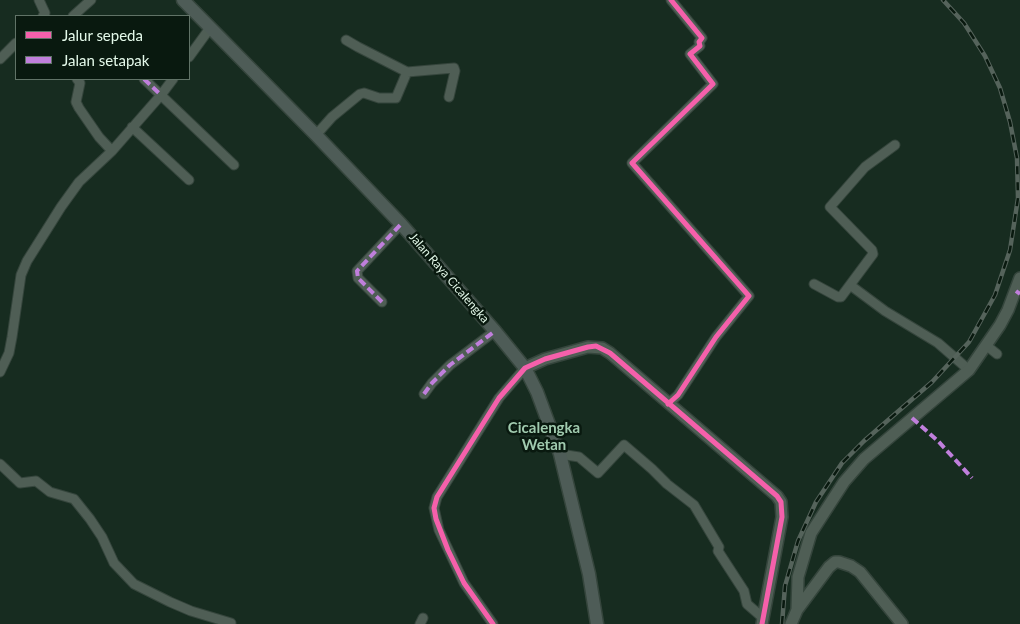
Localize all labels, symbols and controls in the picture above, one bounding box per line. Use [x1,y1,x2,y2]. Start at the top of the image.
legend [15,15,190,80]
text: Jalur sepeda [62,26,143,44]
text: Jalan setapak [62,51,149,69]
street label: Jalan Raya Cicalengka [406,230,492,326]
district label: Cicalengka Wetan [508,419,580,454]

